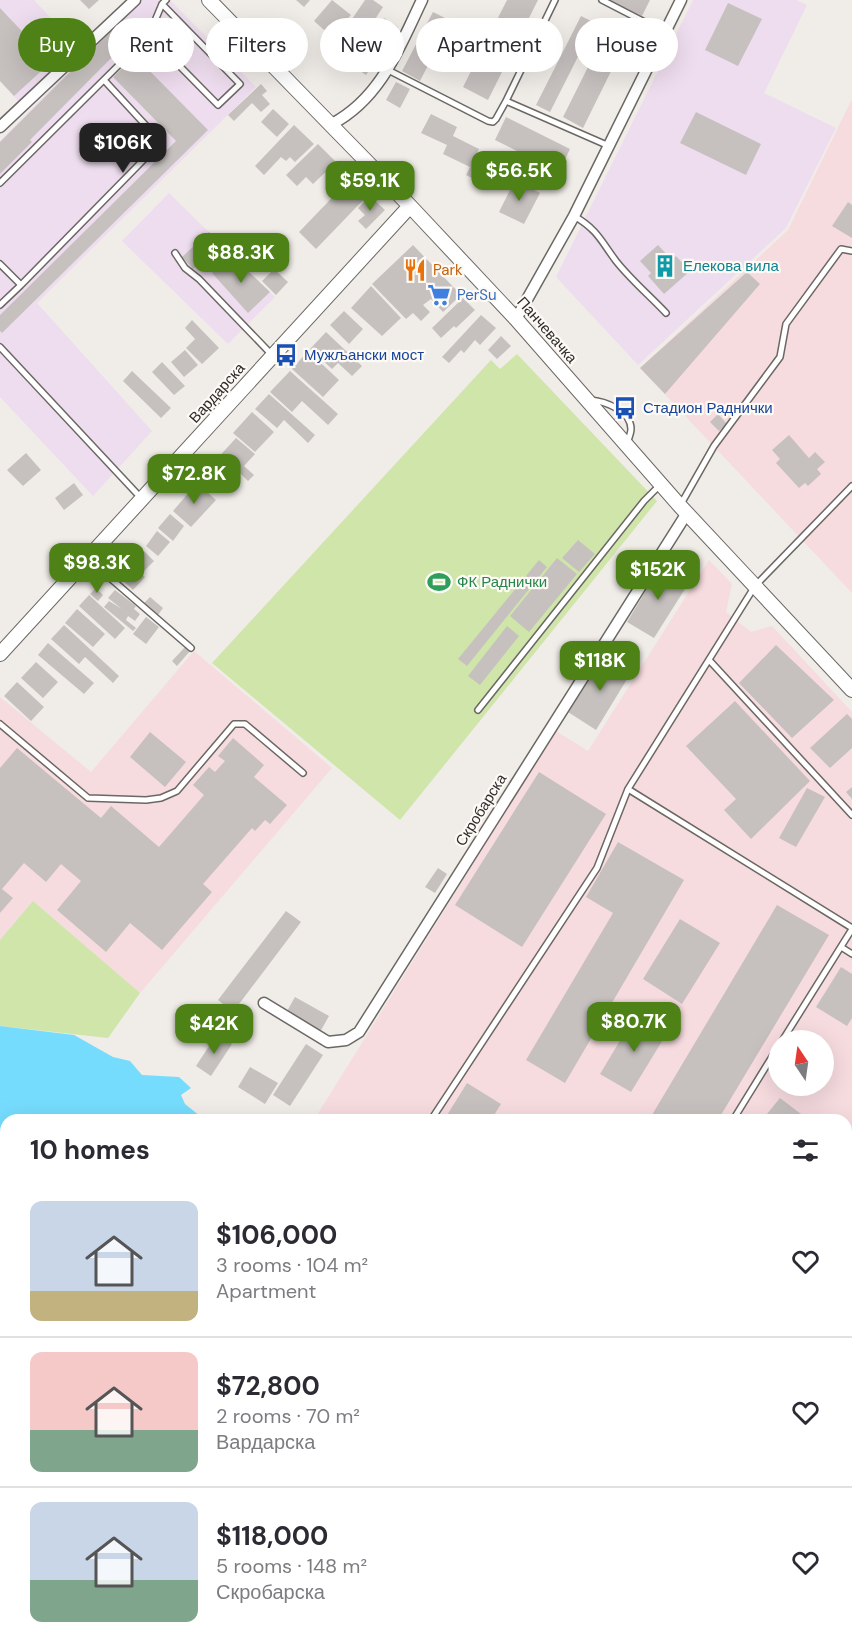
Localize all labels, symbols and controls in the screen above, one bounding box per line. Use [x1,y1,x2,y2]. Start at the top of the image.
chip: Buy [18,18,96,72]
chip: Rent [108,18,194,72]
chip: Filters [206,18,308,72]
chip: New [320,18,404,72]
chip: Apartment [416,18,563,72]
chip: House [575,18,678,72]
pin: $106K [81,123,165,174]
text: $106K [93,129,153,155]
pin: $56.5K [470,151,568,202]
text: $56.5K [485,157,553,183]
pin: $59.1K [321,161,419,212]
text: $59.1K [340,167,400,193]
pin: $88.3K [192,233,290,284]
text: $88.3K [207,239,275,265]
building icon: Елекова вила [652,253,678,279]
place label: Елекова вила [683,256,779,276]
restaurant icon: Park [402,257,428,283]
place label: Park [433,260,463,280]
supermarket icon: PerSu [426,282,452,308]
place label: PerSu [457,285,497,305]
street label: Панчевачка [512,292,582,368]
bus stop icon: Мужљански мост [273,342,299,368]
place label: Мужљански мост [304,345,424,365]
street label: Вардарска [185,358,250,427]
bus stop icon: Стадион Раднички [612,395,638,421]
place label: Стадион Раднички [643,398,773,418]
pin: $72.8K [145,454,243,505]
text: $72.8K [162,460,226,486]
pin: $98.3K [48,543,146,594]
text: $98.3K [63,549,131,575]
pin: $152K [616,550,700,601]
text: $152K [630,556,686,582]
sports icon: ФК Раднички [426,569,452,595]
place label: ФК Раднички [457,572,547,592]
pin: $118K [558,641,642,692]
text: $118K [574,647,626,673]
street label: Скробарска [451,769,511,850]
pin: $80.7K [585,1002,683,1053]
pin: $42K [178,1004,250,1055]
text: $80.7K [601,1008,667,1034]
text: $42K [189,1010,239,1036]
north arrow [768,1030,834,1096]
map controls [768,1030,834,1096]
text: 10 homes [30,1133,150,1167]
icon: filters [789,1134,822,1167]
text: $106,000 [216,1218,337,1252]
icon: home [78,1225,150,1297]
icon: heart [789,1245,822,1278]
text: 3 rooms · 104 m² [216,1252,368,1278]
text: Apartment [216,1278,316,1304]
text: $72,800 [216,1369,320,1403]
icon: home [78,1376,150,1448]
icon: heart [789,1396,822,1429]
text: 2 rooms · 70 m² [216,1403,360,1429]
text: Вардарска [216,1429,315,1455]
text: $118,000 [216,1519,328,1553]
icon: home [78,1526,150,1598]
icon: heart [789,1546,822,1579]
text: 5 rooms · 148 m² [216,1553,367,1579]
text: Скробарска [216,1579,325,1605]

